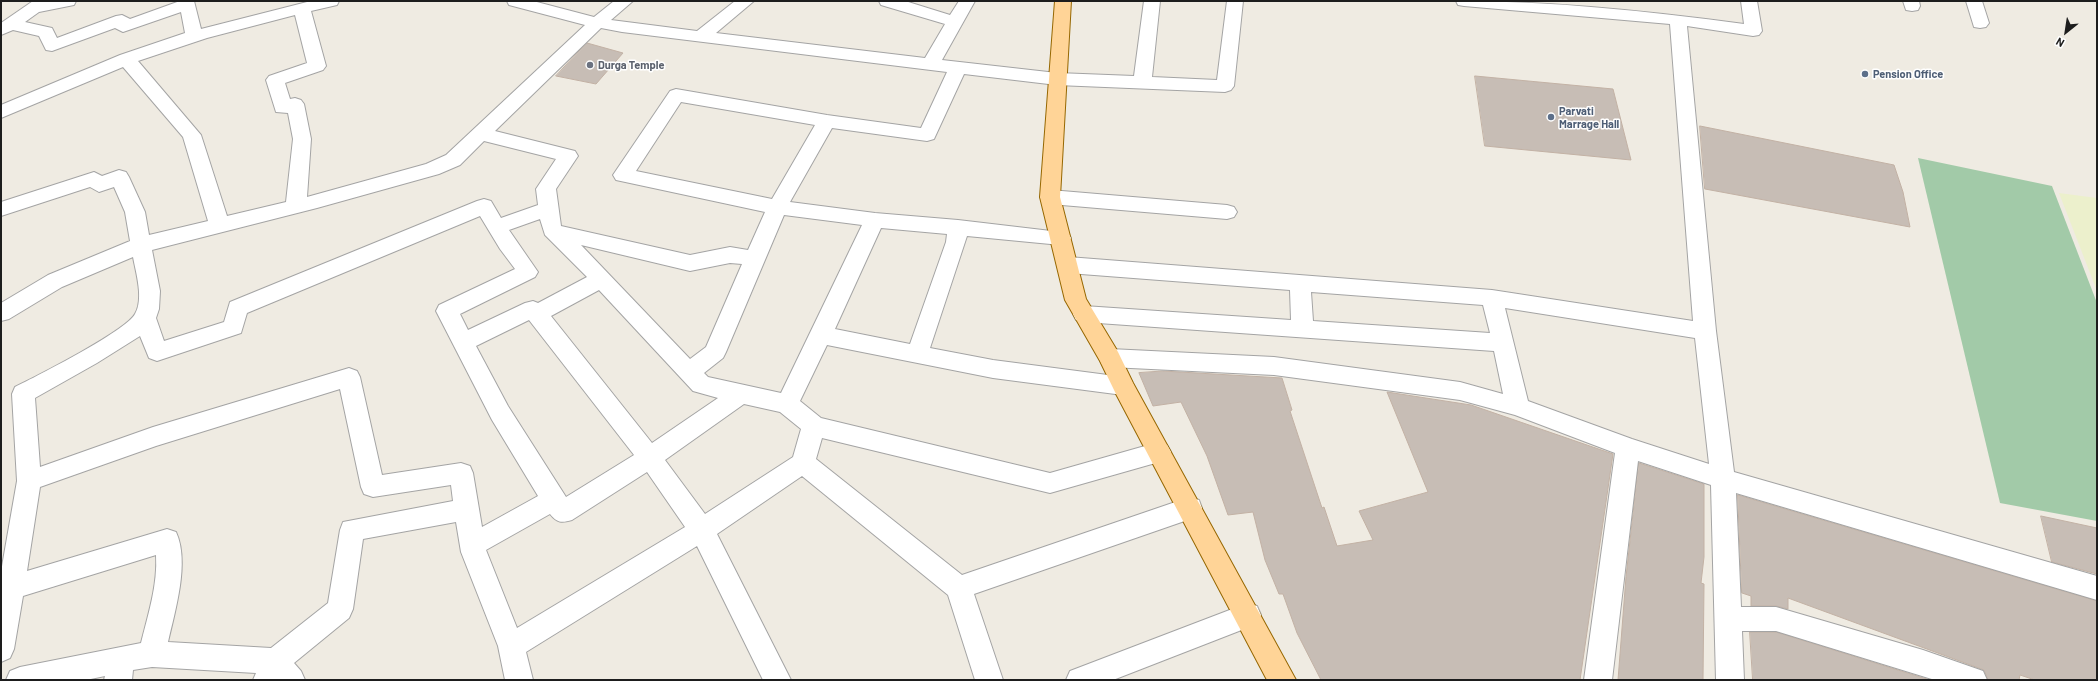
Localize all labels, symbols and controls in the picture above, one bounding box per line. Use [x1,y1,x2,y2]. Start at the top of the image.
north arrow [2046,12,2086,52]
text: N [2053,35,2066,50]
place label: Durga Temple [598,58,664,72]
marker: Durga Temple [585,60,595,70]
place label: Pension Office [1873,67,1943,81]
marker: Pension Office [1860,69,1870,79]
place label: Parvati Marrage Hall [1559,104,1619,130]
marker: Parvati Marrage Hall [1546,112,1556,122]

